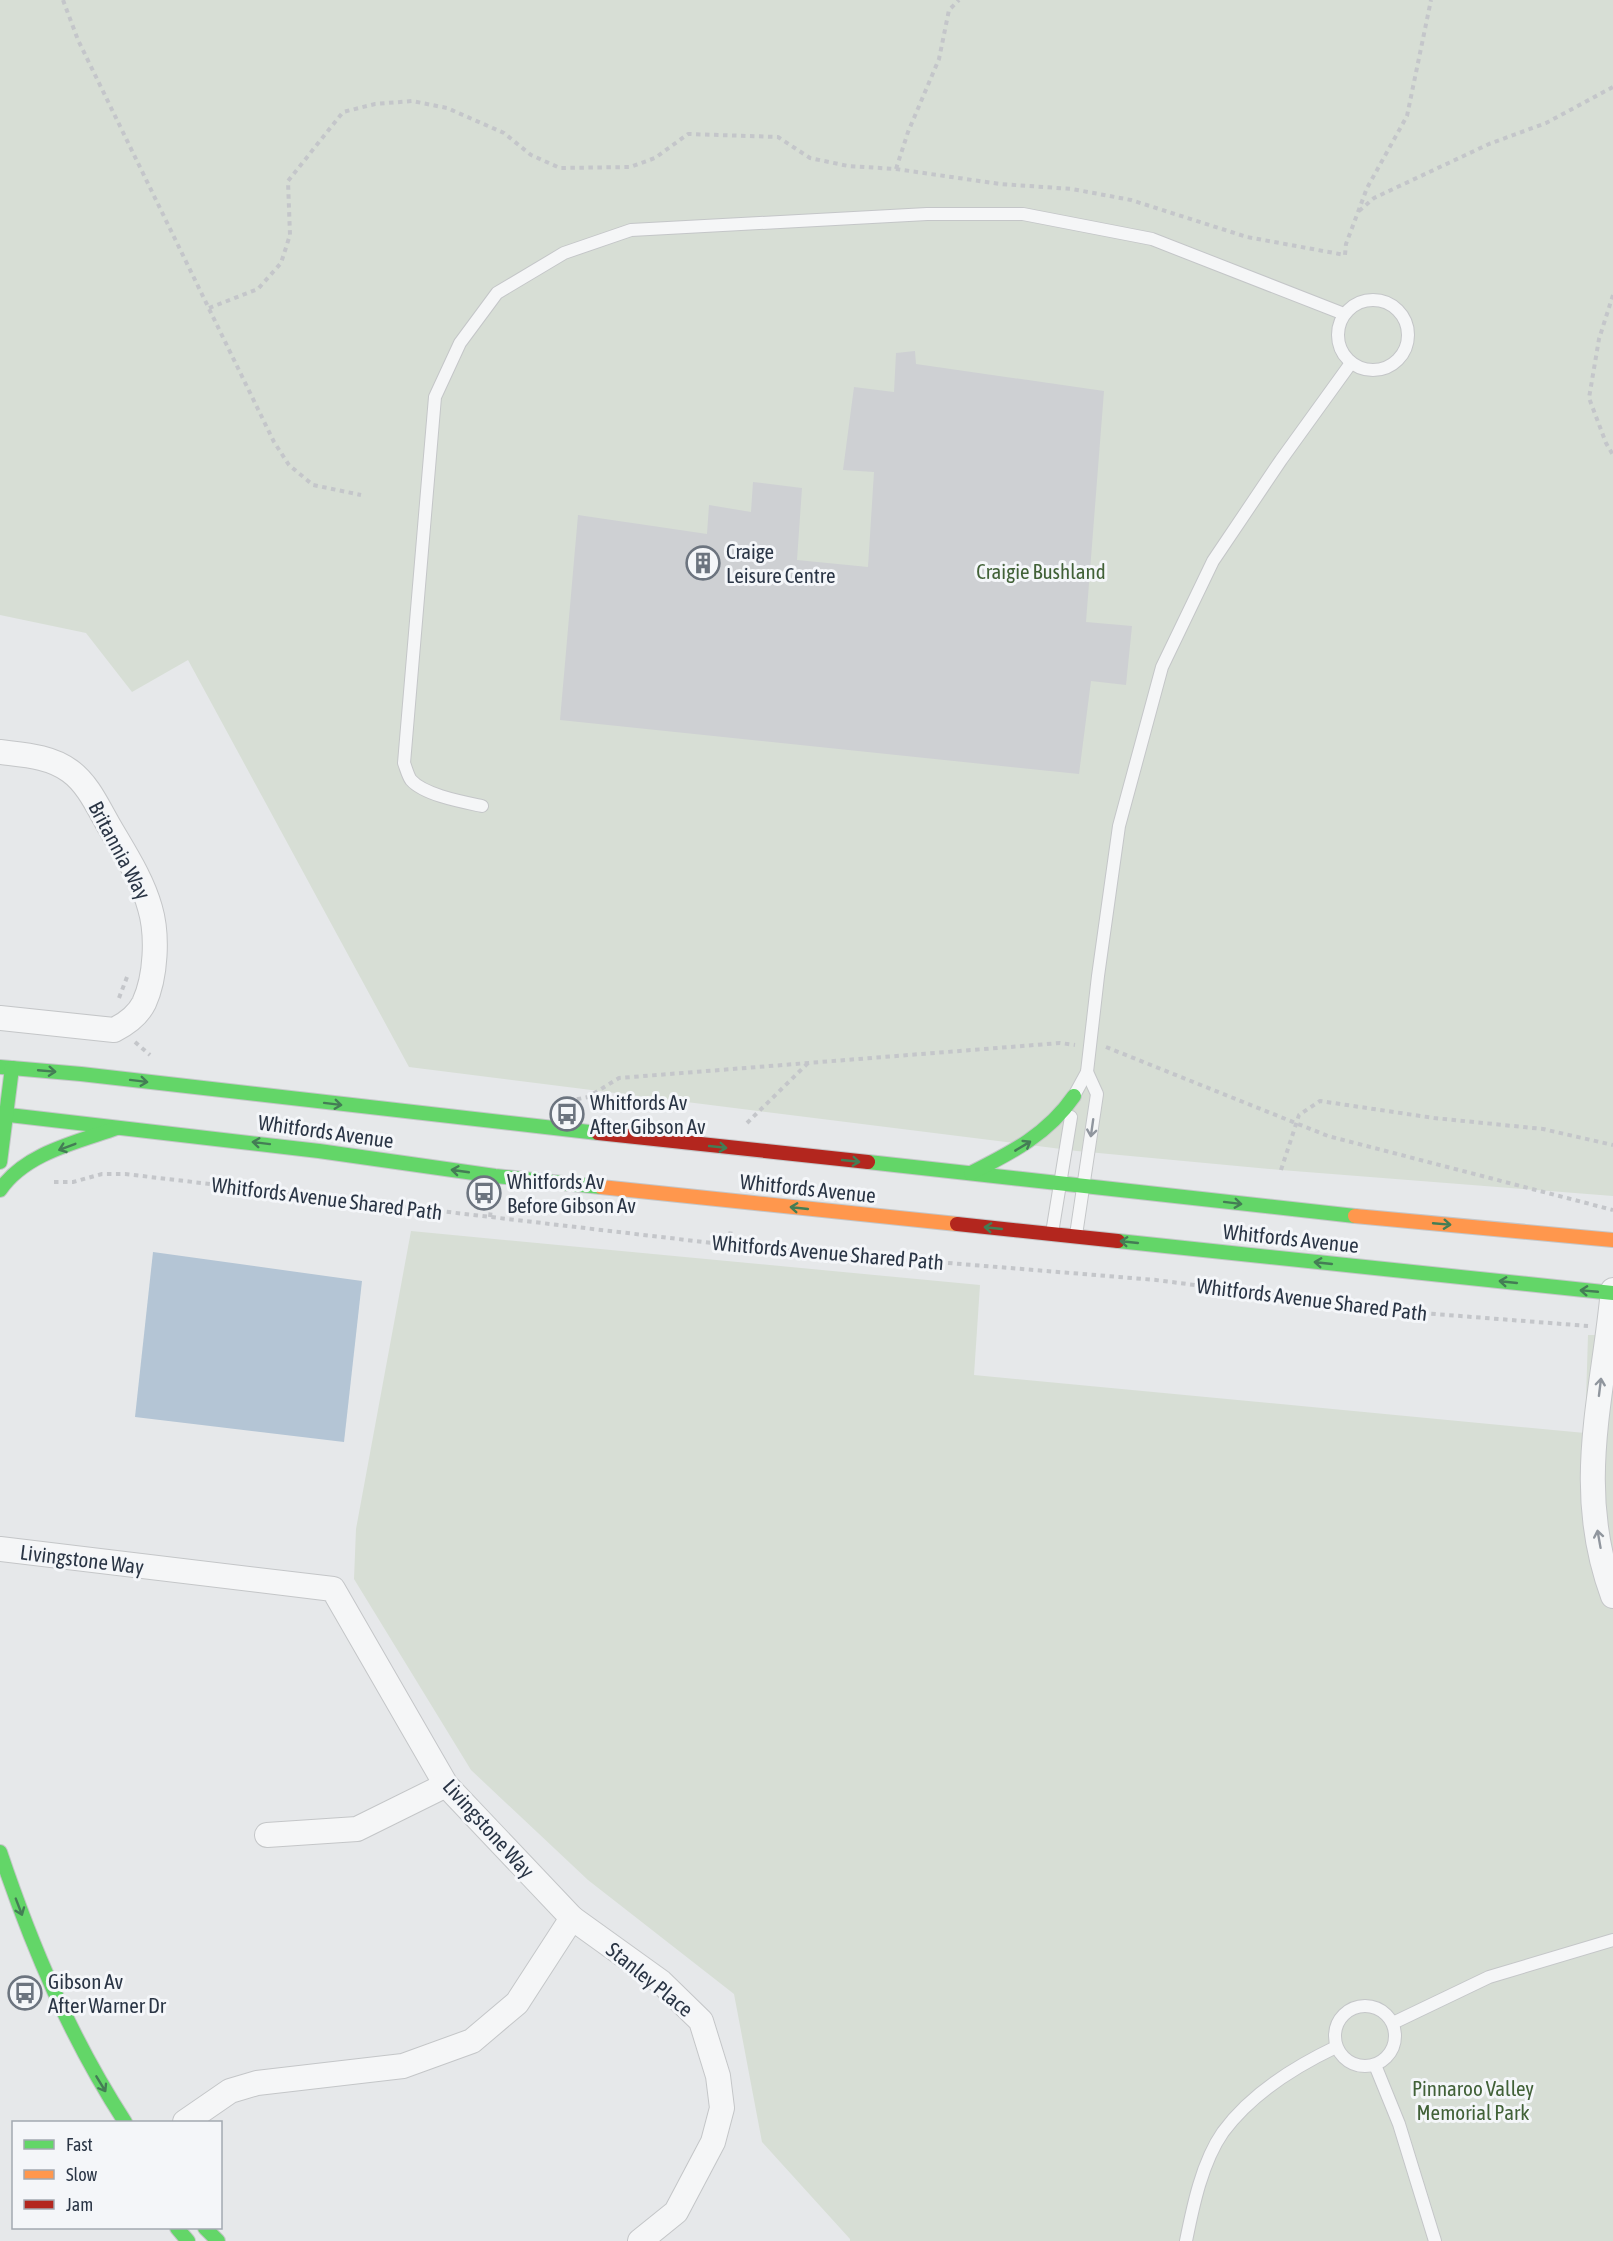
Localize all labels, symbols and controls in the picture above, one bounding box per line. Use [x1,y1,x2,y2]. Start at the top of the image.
place label: Craige Leisure Centre [726,539,836,587]
building icon: Craige Leisure Centre [685,545,721,581]
park label: Craigie Bushland [976,559,1106,583]
street label: Britannia Way [84,797,156,903]
one-way arrow [36,1066,56,1077]
one-way arrow [129,1076,149,1087]
place label: Whitfords Av After Gibson Av [590,1090,706,1138]
bus stop icon: Whitfords Av After Gibson Av [549,1096,585,1132]
one-way arrow [322,1099,342,1110]
street label: Whitfords Avenue [257,1110,395,1152]
one-way arrow [1086,1118,1097,1138]
one-way arrow [251,1138,271,1149]
one-way arrow [1014,1139,1031,1151]
one-way arrow [708,1142,728,1153]
one-way arrow [58,1143,76,1154]
one-way arrow [840,1156,860,1167]
one-way arrow [450,1165,470,1176]
place label: Whitfords Av Before Gibson Av [507,1169,636,1217]
street label: Whitfords Avenue [739,1169,877,1207]
street label: Whitfords Avenue Shared Path [210,1172,444,1224]
bus stop icon: Whitfords Av Before Gibson Av [466,1175,502,1211]
one-way arrow [1223,1198,1243,1209]
one-way arrow [790,1202,810,1213]
street label: Whitfords Avenue [1222,1219,1360,1257]
one-way arrow [1432,1219,1452,1230]
one-way arrow [984,1222,1004,1233]
street label: Whitfords Avenue Shared Path [711,1230,945,1274]
one-way arrow [1119,1236,1139,1247]
one-way arrow [1313,1257,1333,1268]
street label: Whitfords Avenue Shared Path [1195,1273,1429,1325]
one-way arrow [1498,1277,1518,1288]
one-way arrow [1580,1285,1600,1296]
one-way arrow [1594,1377,1605,1397]
one-way arrow [1593,1530,1604,1550]
street label: Livingstone Way [19,1540,146,1579]
street label: Livingstone Way [438,1774,540,1883]
one-way arrow [15,1897,26,1916]
street label: Stanley Place [602,1937,698,2021]
place label: Gibson Av After Warner Dr [48,1969,167,2017]
bus stop icon: Gibson Av After Warner Dr [7,1975,43,2011]
one-way arrow [95,2075,107,2092]
park label: Pinnaroo Valley Memorial Park [1412,2076,1534,2124]
legend [12,2121,222,2229]
text: Fast [66,2134,93,2155]
text: Slow [66,2164,97,2185]
text: Jam [66,2194,93,2215]

